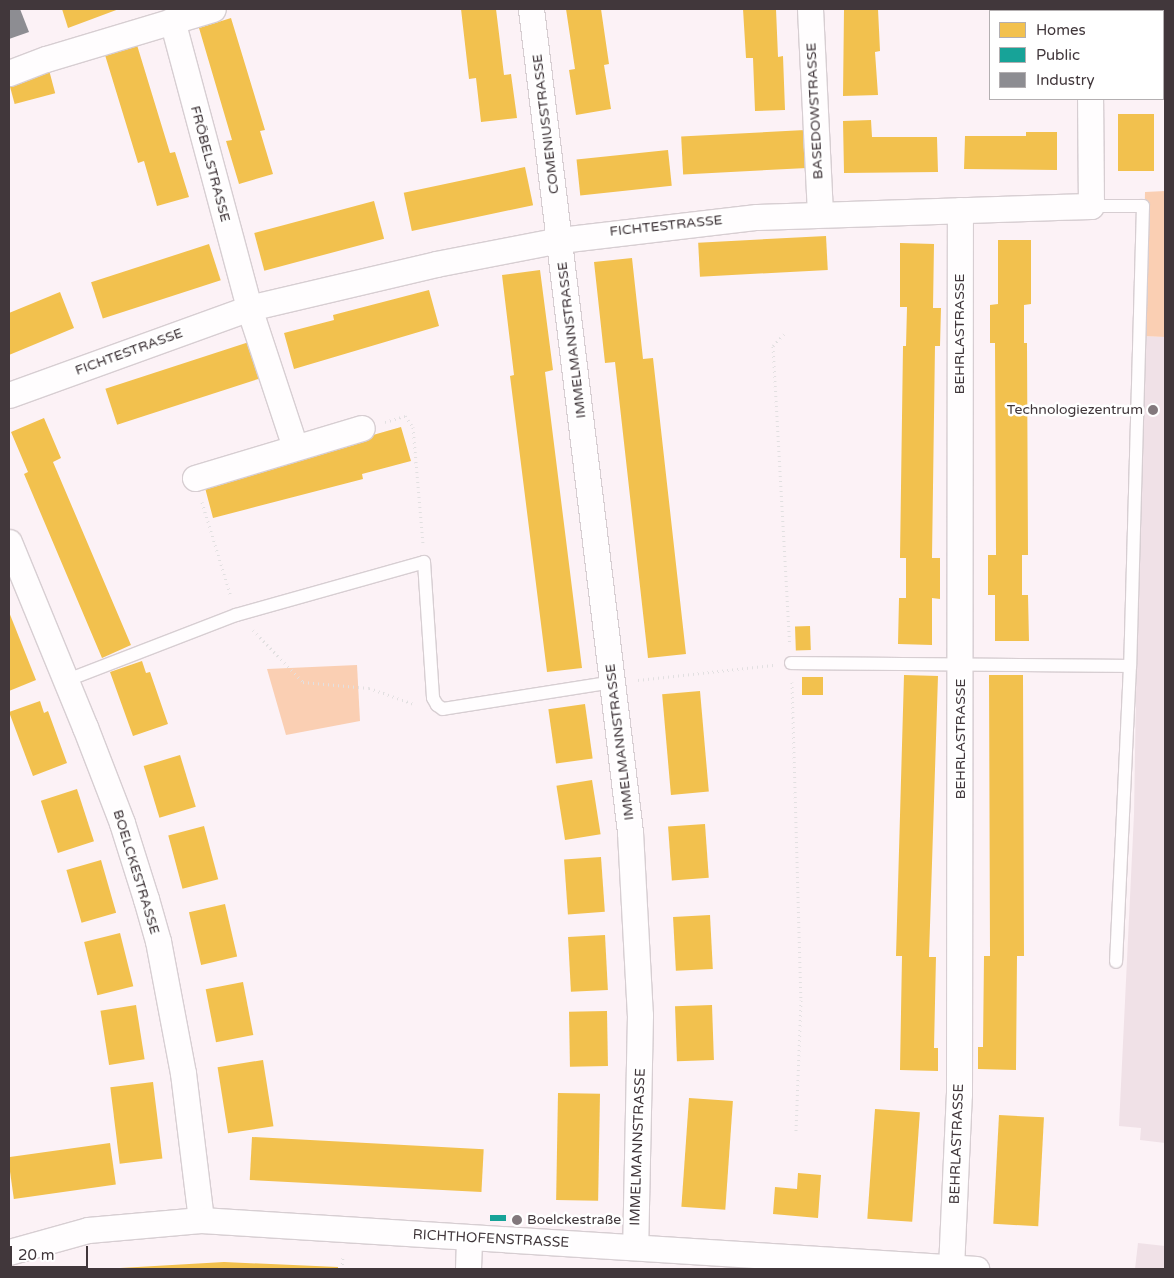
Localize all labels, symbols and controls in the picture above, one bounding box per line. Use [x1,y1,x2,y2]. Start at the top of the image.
legend [989,10,1164,100]
text: Homes [1036,21,1086,39]
street label: BASEDOWSTRASSE [803,42,827,180]
text: Public [1036,46,1080,64]
street label: COMENIUSSTRASSE [529,53,563,195]
text: Industry [1036,71,1095,89]
street label: FRÖBELSTRASSE [186,104,234,224]
street label: FICHTESTRASSE [609,212,723,240]
street label: IMMELMANNSTRASSE [554,261,590,419]
street label: BEHRLASTRASSE [952,274,968,394]
street label: FICHTESTRASSE [73,325,185,379]
place label: Technologiezentrum [1007,402,1143,418]
marker: Technologiezentrum [1147,404,1159,416]
street label: IMMELMANNSTRASSE [602,663,638,821]
street label: BEHRLASTRASSE [953,679,969,799]
street label: BOELCKESTRASSE [109,808,163,936]
street label: IMMELMANNSTRASSE [627,1068,649,1226]
street label: BEHRLASTRASSE [947,1083,967,1205]
place label: Boelckestraße [527,1212,621,1228]
marker: Boelckestraße [511,1214,523,1226]
street label: RICHTHOFENSTRASSE [412,1227,570,1251]
scale bar [12,1236,90,1268]
text: 20 m [18,1246,55,1264]

